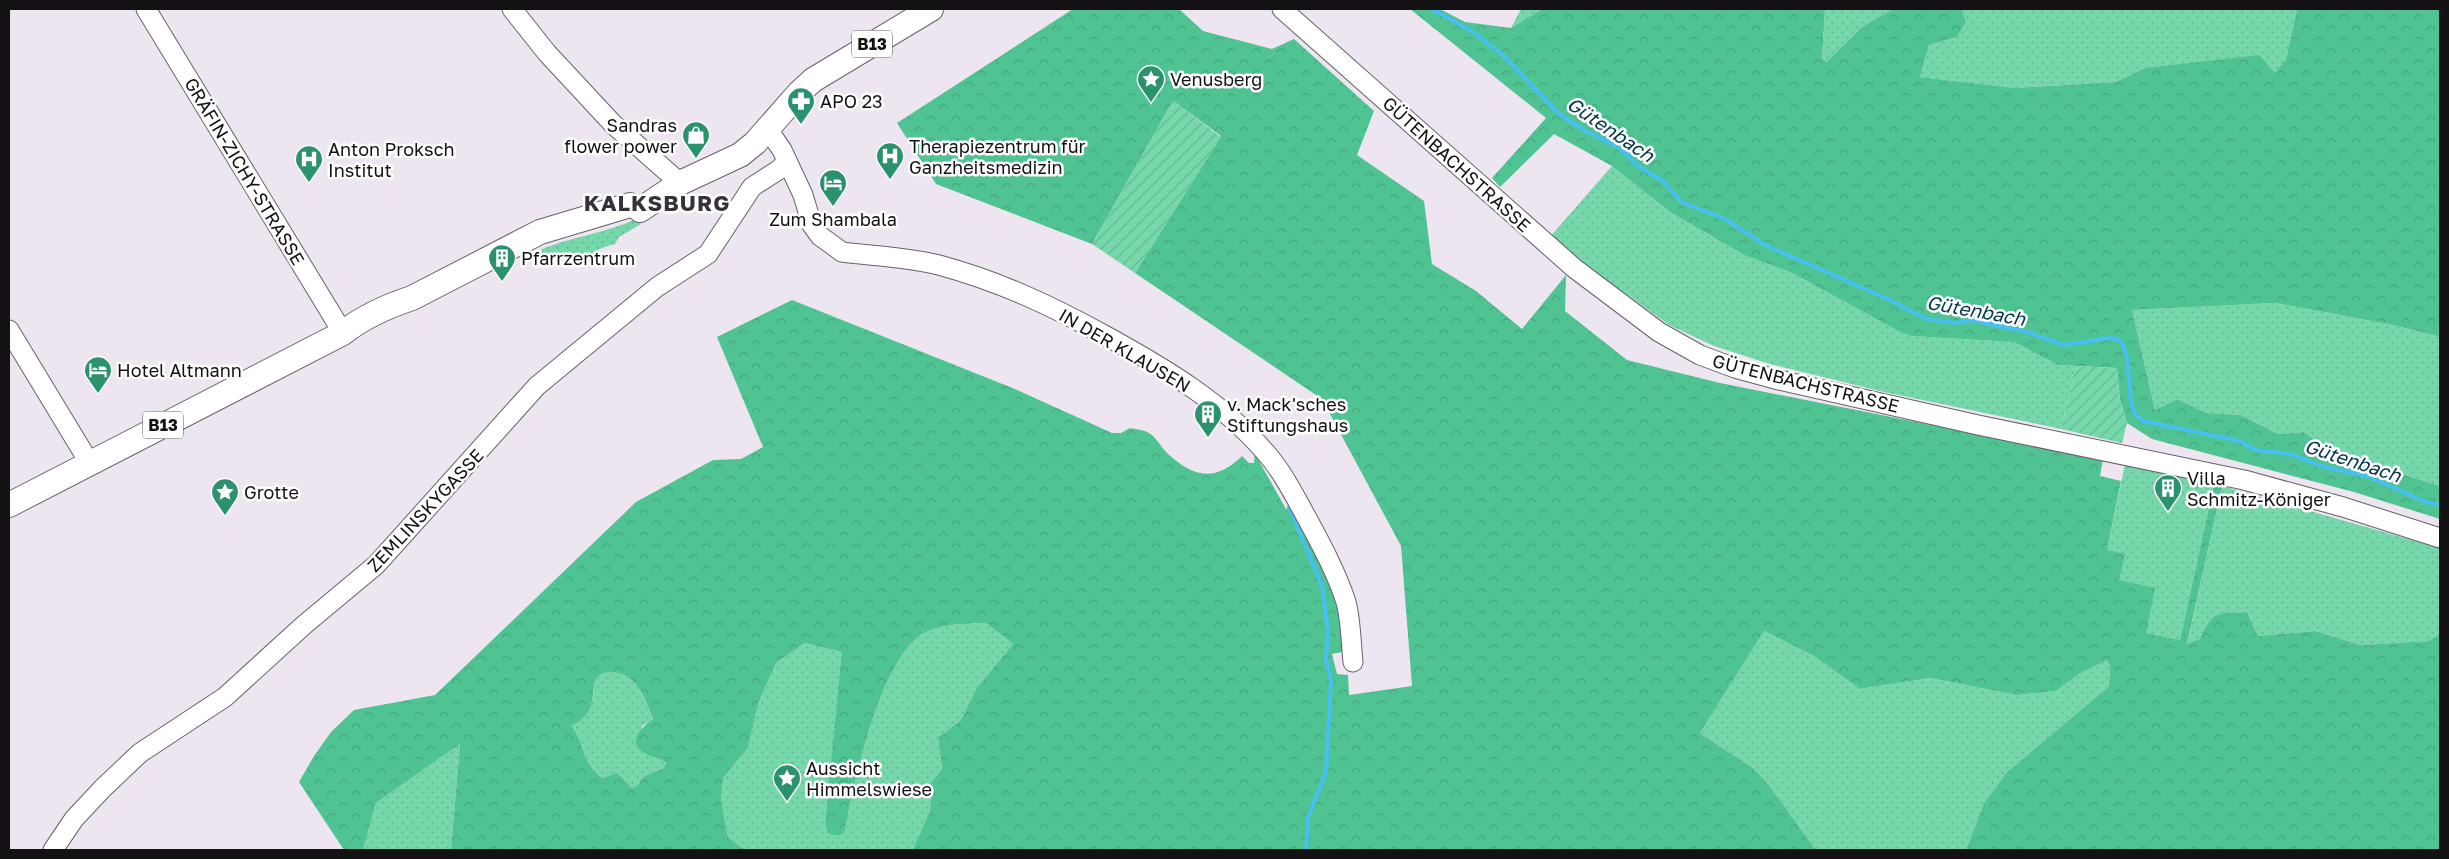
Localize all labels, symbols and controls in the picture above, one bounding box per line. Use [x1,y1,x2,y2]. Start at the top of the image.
road number: B13 [852,31,892,58]
place icon: Venusberg [1136,64,1166,103]
place label: Venusberg [1170,68,1262,90]
street label: GRÄFIN-ZICHY-STRASSE [180,73,310,269]
pharmacy icon: APO 23 [786,86,816,125]
place label: APO 23 [820,90,883,112]
street label: GÜTENBACHSTRASSE [1378,92,1536,236]
water label: Gütenbach [1563,92,1660,167]
place label: Sandras flower power [564,114,677,157]
shop icon: Sandras flower power [681,120,711,159]
place label: Therapiezentrum für Ganzheitsmedizin [909,135,1086,178]
place label: Anton Proksch Institut [328,138,455,181]
hospital icon: Therapiezentrum für Ganzheitsmedizin [875,141,905,180]
hospital icon: Anton Proksch Institut [294,144,324,183]
hotel icon: Zum Shambala [818,168,848,207]
district label: KALKSBURG [584,189,730,216]
place label: Zum Shambala [769,208,897,230]
building icon: Pfarrzentrum [487,243,517,282]
place label: Pfarrzentrum [521,247,635,269]
water label: Gütenbach [1925,290,2028,330]
street label: IN DER KLAUSEN [1055,303,1195,397]
street label: GÜTENBACHSTRASSE [1710,349,1902,417]
hotel icon: Hotel Altmann [83,355,113,394]
place label: Hotel Altmann [117,359,242,381]
place label: v. Mack'sches Stiftungshaus [1227,393,1348,436]
building icon: v. Mack'sches Stiftungshaus [1193,399,1223,438]
road number: B13 [143,412,183,438]
water label: Gütenbach [2302,434,2405,487]
street label: ZEMLINSKYGASSE [362,444,488,576]
place label: Villa Schmitz-Königer [2187,467,2331,510]
building icon: Villa Schmitz-Königer [2153,473,2183,512]
place icon: Grotte [210,477,240,516]
place label: Grotte [244,481,299,503]
place label: Aussicht Himmelswiese [806,757,932,800]
place icon: Aussicht Himmelswiese [772,763,802,802]

